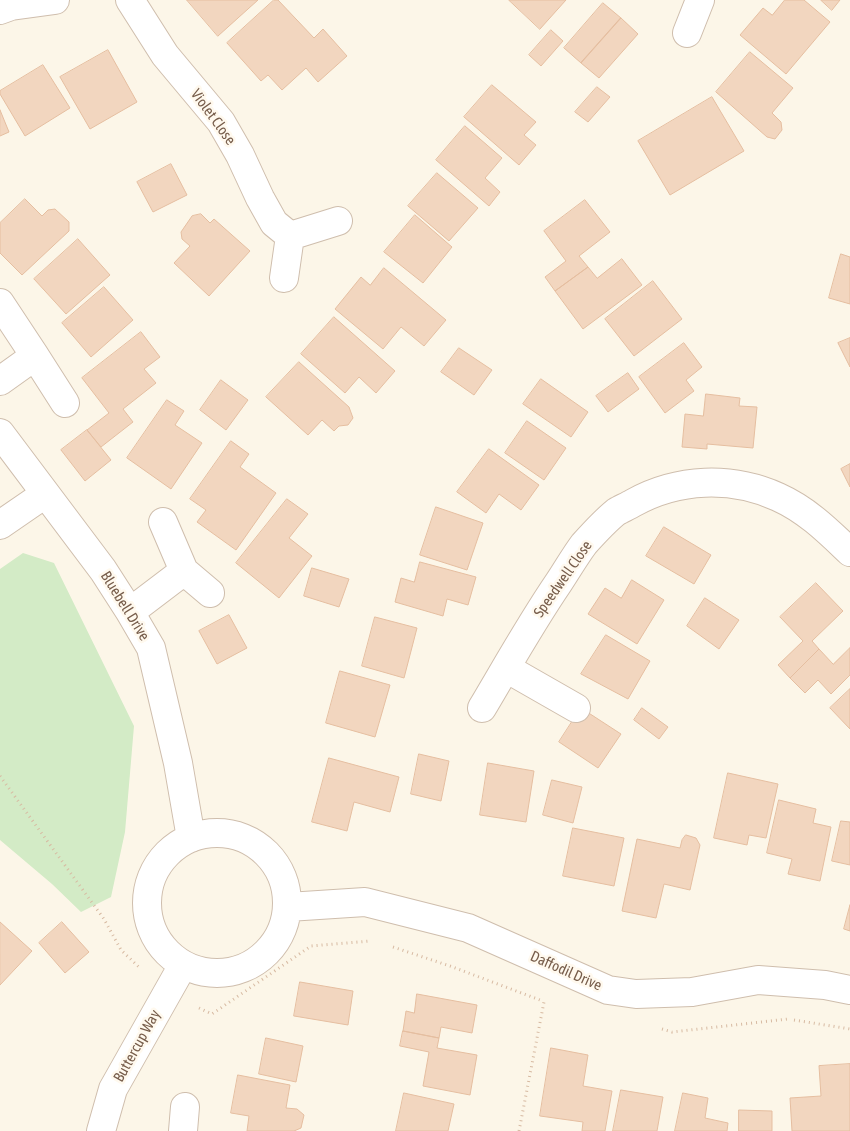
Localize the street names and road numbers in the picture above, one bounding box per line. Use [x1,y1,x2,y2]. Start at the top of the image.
street label: Violet Close [187,86,239,148]
street label: Speedwell Close [530,537,596,621]
street label: Bluebell Drive [97,568,153,644]
street label: Daffodil Drive [528,947,604,995]
street label: Buttercup Way [110,1007,164,1085]

